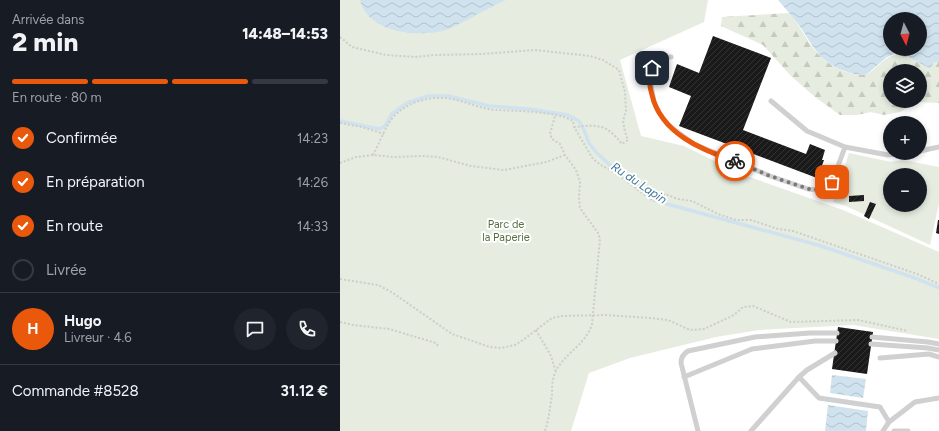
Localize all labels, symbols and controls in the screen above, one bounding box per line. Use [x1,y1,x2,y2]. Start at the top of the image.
text: Arrivée dans [12,12,84,27]
north arrow [883,12,927,56]
map controls [883,12,927,212]
text: 14:48–14:53 [242,25,328,43]
text: 2 min [12,26,78,58]
pin [635,51,669,85]
icon: home [641,57,663,79]
button: layers [883,64,927,108]
text: En route · 80 m [12,90,102,105]
button: + [883,116,927,160]
icon: check [12,127,34,149]
text: Confirmée [46,129,117,147]
text: 14:23 [297,131,328,146]
courier [715,141,755,181]
icon: bike [724,150,746,172]
water label: Ru du Lapin [609,159,670,207]
pin [815,165,849,199]
button: − [883,168,927,212]
icon: check [12,171,34,193]
icon: bag [821,171,843,193]
text: En préparation [46,173,145,191]
text: 14:26 [297,175,328,190]
icon: check [12,215,34,237]
text: En route [46,217,103,235]
park label: Parc de la Paperie [482,218,530,244]
text: 14:33 [297,219,328,234]
text: Livrée [46,261,87,279]
button: chat [234,308,276,350]
button: phone [286,308,328,350]
text: Hugo [64,312,102,330]
text: H [27,320,39,338]
text: Livreur · 4.6 [64,330,132,345]
text: Commande #8528 [12,382,139,400]
text: 31.12 € [281,382,328,400]

